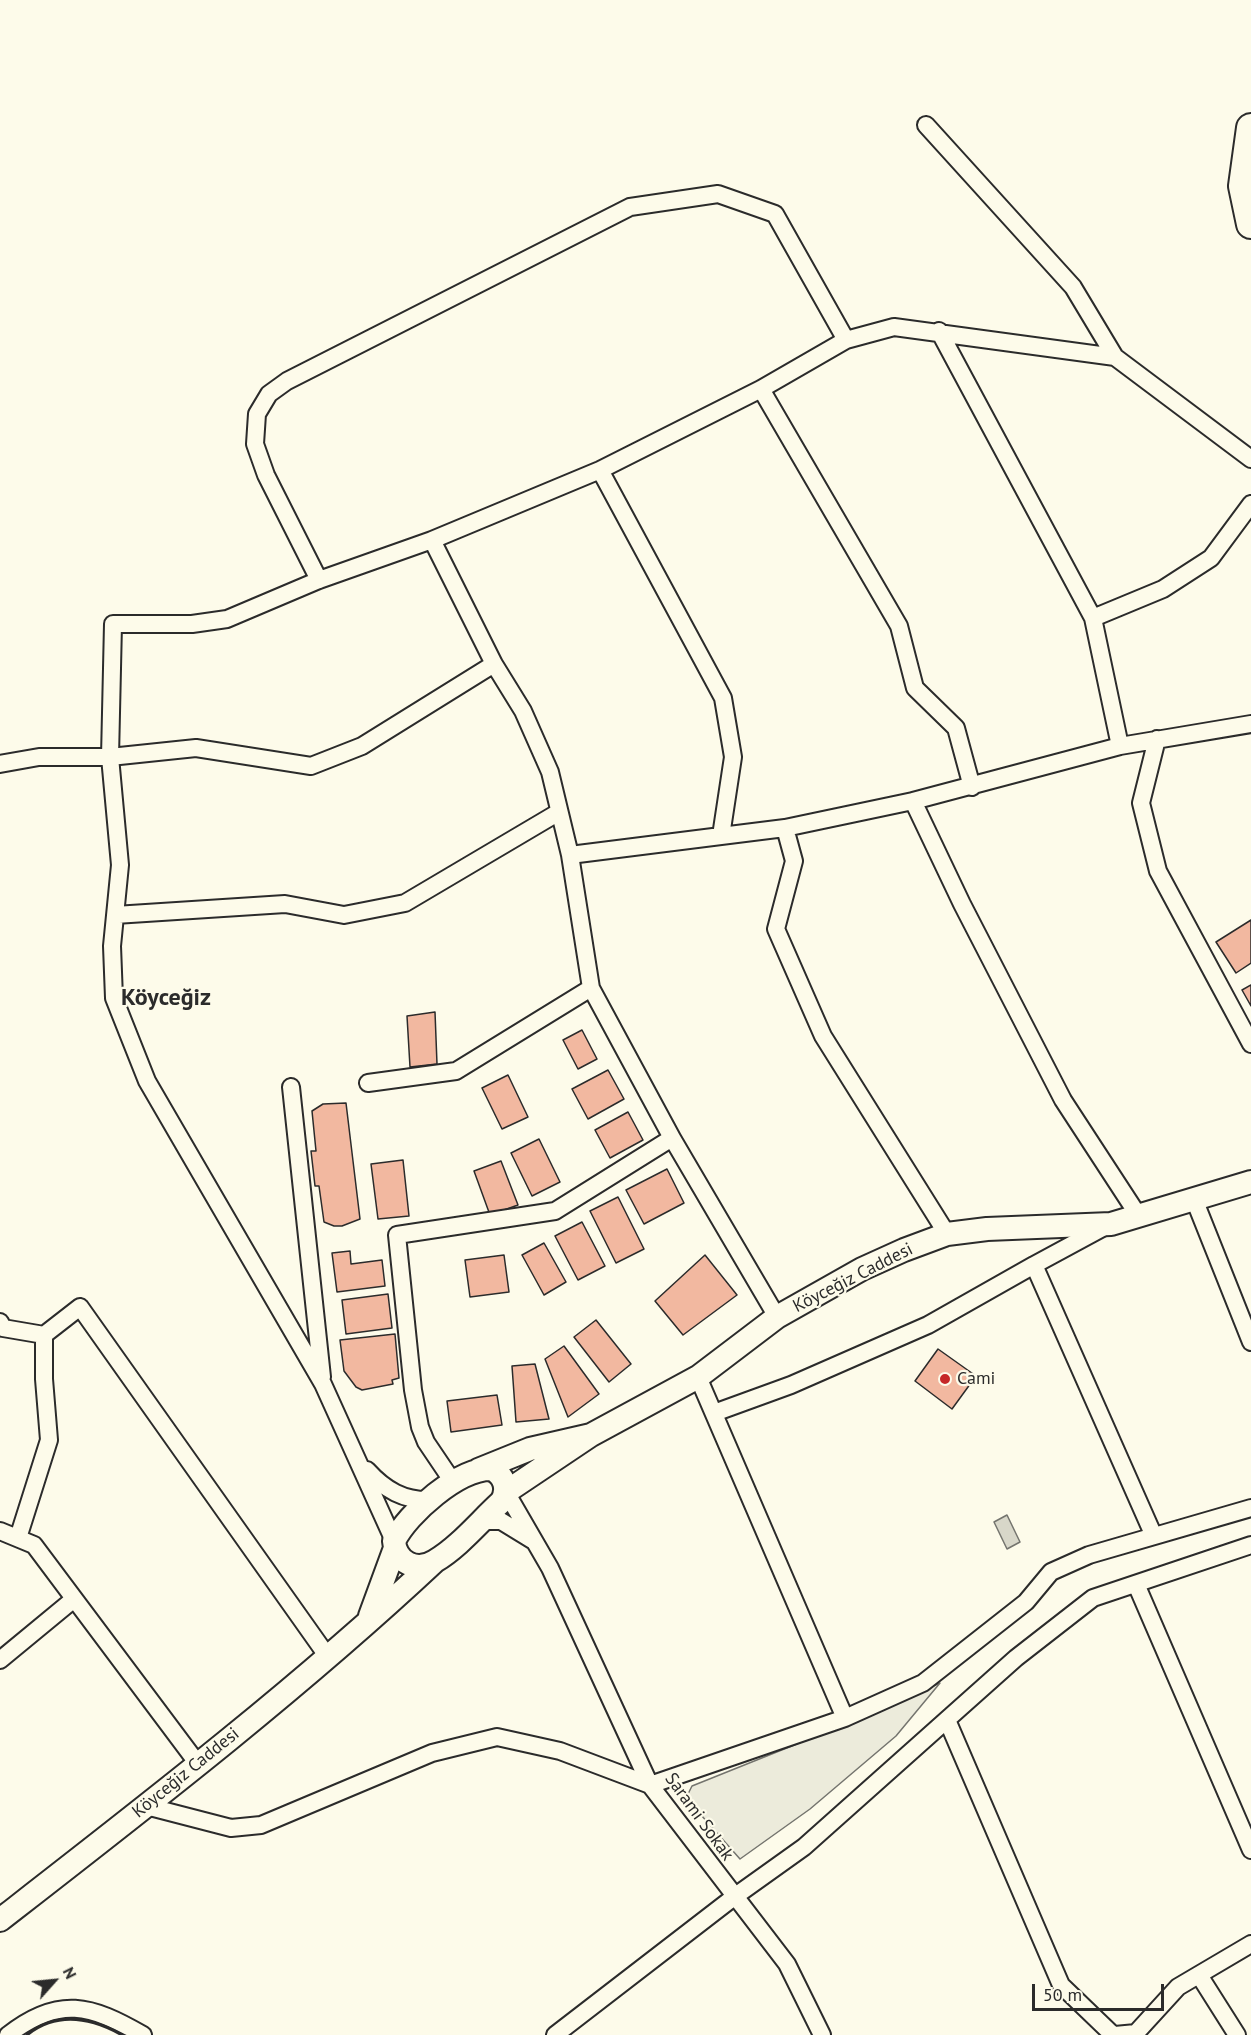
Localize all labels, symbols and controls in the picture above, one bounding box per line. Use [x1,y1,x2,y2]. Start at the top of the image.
district label: Köyceğiz [121,984,211,1012]
street label: Köyceğiz Caddesi [789,1239,917,1317]
place label: Cami [957,1368,995,1390]
marker: Cami [938,1372,952,1386]
street label: Köyceğiz Caddesi [128,1723,244,1823]
street label: Sarami Sokak [660,1769,738,1865]
north arrow [24,1951,84,2011]
text: N [59,1964,81,1982]
scale bar [1035,1972,1167,2010]
text: 50 m [1043,1983,1082,2006]

